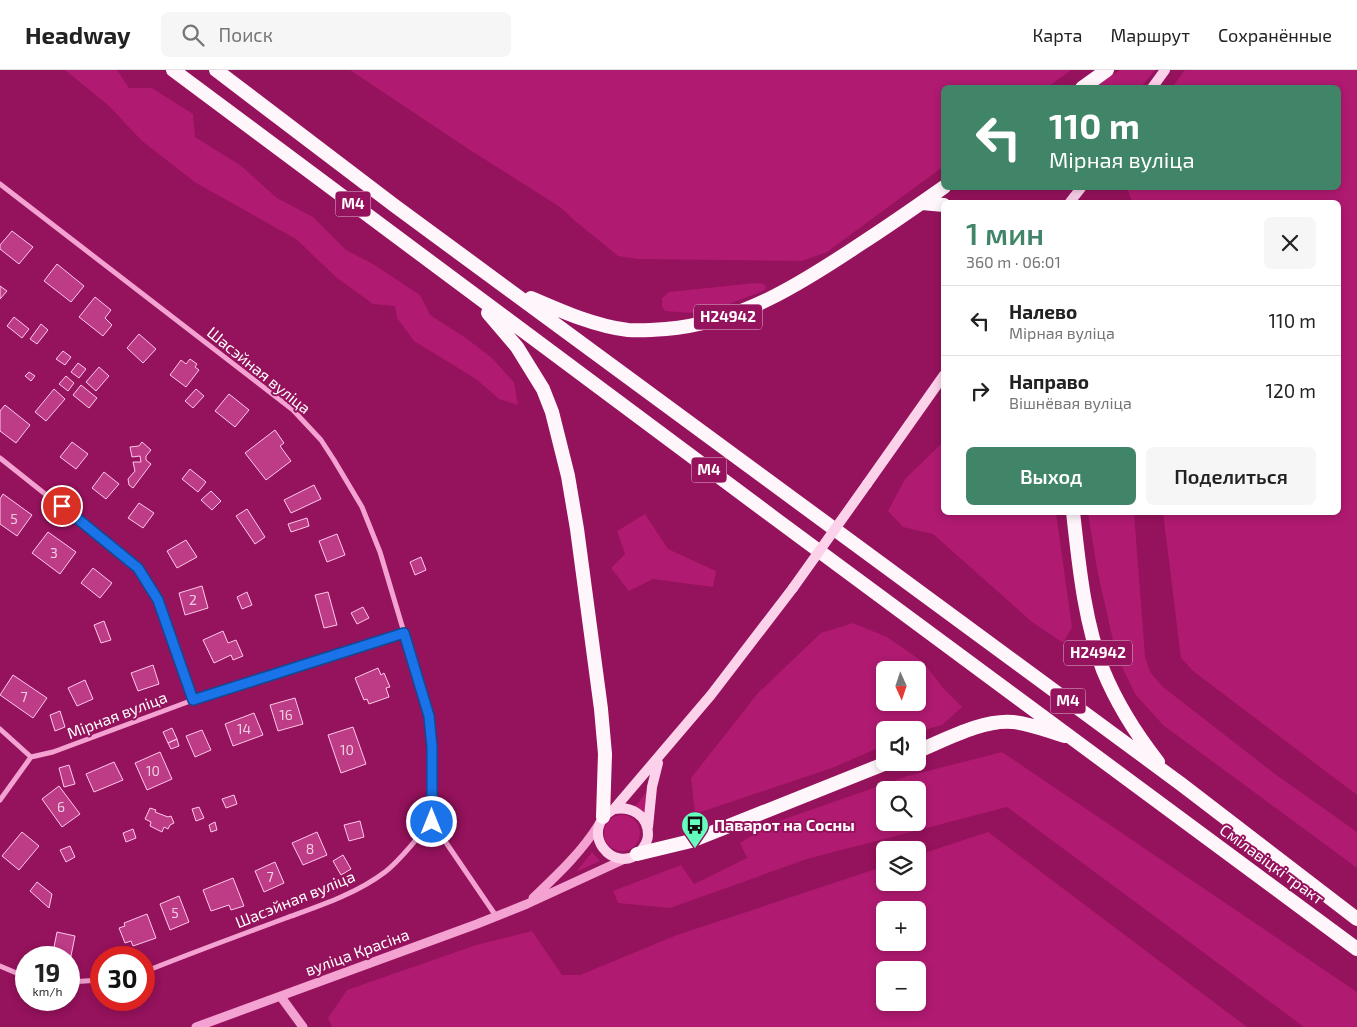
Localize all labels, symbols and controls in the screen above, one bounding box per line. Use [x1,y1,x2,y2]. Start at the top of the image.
search box [161,12,511,57]
text: Headway [25,20,131,49]
icon: search [179,21,207,49]
text: Поиск [219,23,273,46]
text: Карта [1032,24,1082,46]
text: Маршрут [1110,24,1190,46]
text: Сохранённые [1218,24,1332,46]
text: 110 m [1049,104,1140,146]
icon: left [966,105,1031,170]
text: Мірная вуліца [1049,146,1195,172]
road number: М4 [336,192,370,216]
text: 1 мин [966,215,1044,251]
button: close [1264,217,1316,269]
text: 360 m · 06:01 [966,252,1061,271]
text: Налево [1009,300,1077,323]
road number: Н24942 [694,304,762,330]
icon: left [966,307,994,335]
text: 110 m [1269,309,1316,332]
street label: Шасэйная вуліца [203,322,315,418]
text: Мірная вуліца [1009,323,1115,342]
text: Направо [1009,370,1089,393]
icon: right [966,377,994,405]
text: 120 m [1265,379,1316,402]
text: Вішнёвая вуліца [1009,393,1132,412]
button: Выход [966,447,1136,505]
button: Поделиться [1146,447,1316,505]
road number: М4 [692,458,726,482]
pin [41,485,83,527]
icon: arrive [48,492,76,520]
house number: 5 [10,510,18,527]
house number: 3 [50,544,58,561]
house number: 2 [189,591,197,608]
road number: Н24942 [1064,640,1132,666]
north arrow [876,661,926,711]
map controls [876,661,926,1011]
street label: Мірная вуліца [64,687,170,743]
house number: 7 [20,688,28,705]
road number: М4 [1050,688,1086,714]
house number: 16 [279,706,293,723]
house number: 14 [237,720,251,737]
button: sound [876,721,926,771]
house number: 10 [340,741,354,758]
house number: 10 [146,762,160,779]
button: search [876,781,926,831]
position arrow [405,795,457,847]
house number: 6 [57,798,65,815]
bus stop icon: Паварот на Сосны [680,810,710,849]
place label: Паварот на Сосны [714,815,855,834]
street label: Смілавіцкі тракт [1217,819,1328,908]
house number: 8 [306,840,314,857]
button: layers [876,841,926,891]
street label: Шасэйная вуліца [232,866,358,932]
house number: 7 [266,868,274,885]
button: + [876,901,926,951]
house number: 5 [171,904,179,921]
street label: вуліца Красіна [302,924,412,980]
speed limit sign: 30 [90,946,155,1011]
text: 19 [35,957,60,987]
button: − [876,961,926,1011]
text: km/h [33,984,62,998]

